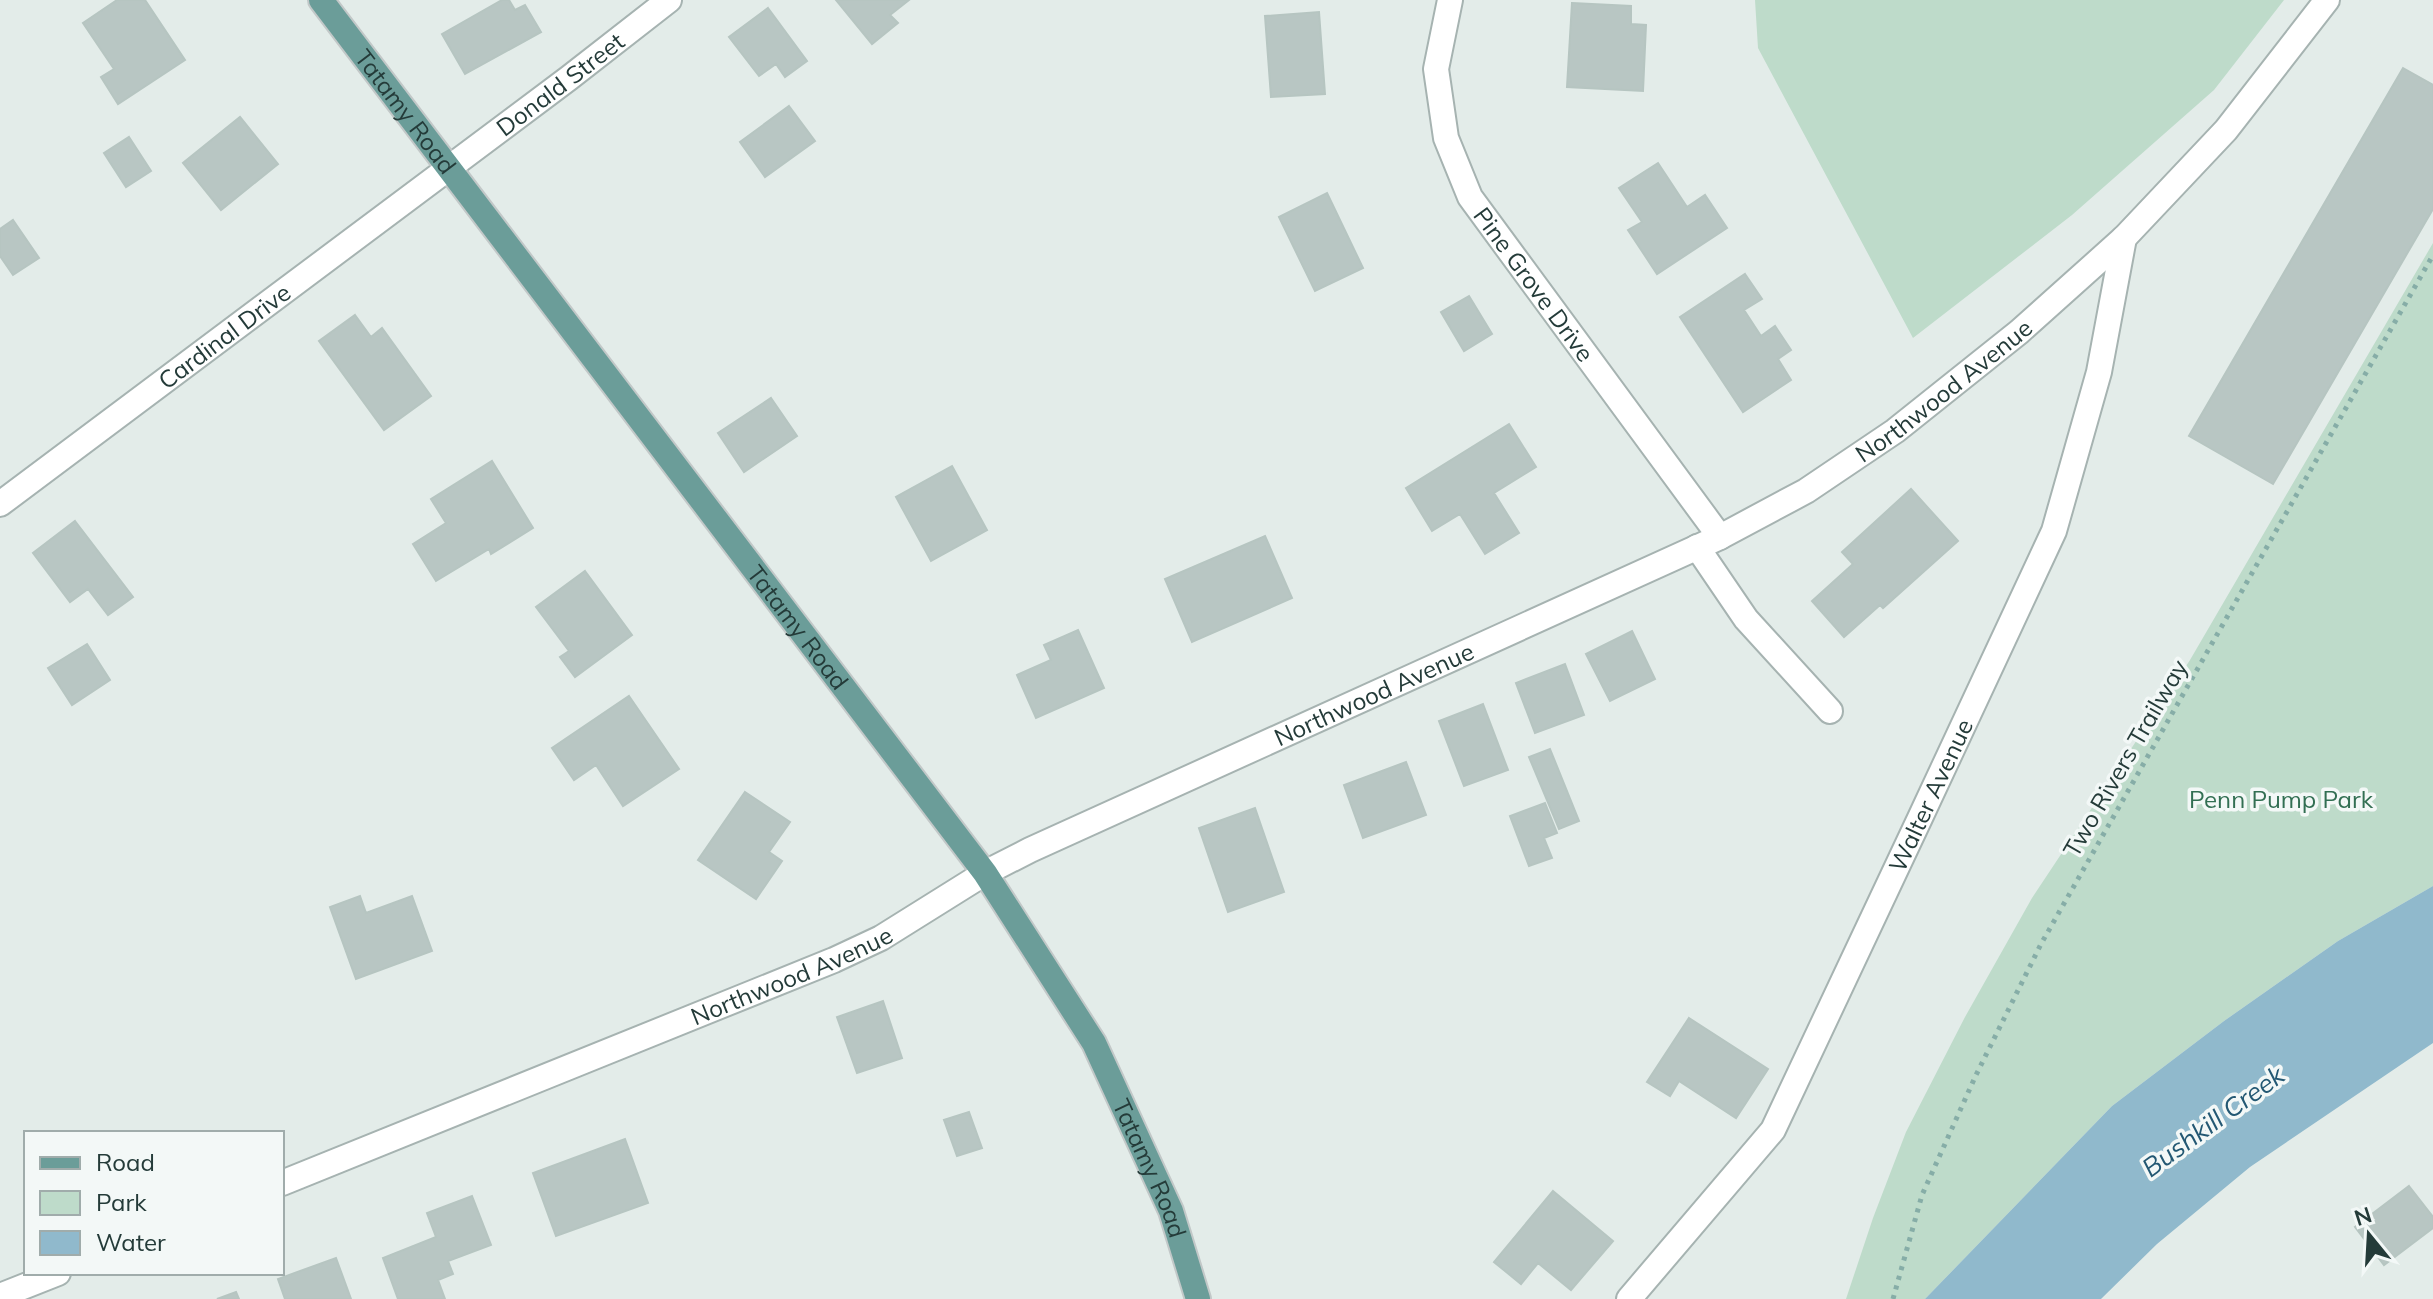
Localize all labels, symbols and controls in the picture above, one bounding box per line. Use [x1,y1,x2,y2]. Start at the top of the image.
street label: Donald Street [490,26,630,142]
street label: Tatamy Road [349,43,463,180]
street label: Pine Grove Drive [1467,201,1601,367]
street label: Cardinal Drive [152,277,296,395]
street label: Northwood Avenue [1849,313,2038,469]
street label: Tatamy Road [741,559,855,695]
street label: Northwood Avenue [1269,636,1478,752]
street label: Two Rivers Trailway [2056,654,2194,862]
street label: Walter Avenue [1882,714,1979,877]
park label: Penn Pump Park [2189,784,2374,814]
street label: Northwood Avenue [686,920,898,1031]
water label: Bushkill Creek [2135,1058,2291,1184]
street label: Tatamy Road [1107,1094,1193,1241]
legend [24,1131,284,1275]
text: Road [96,1147,155,1177]
text: Park [96,1187,147,1217]
north arrow [2329,1195,2409,1275]
text: N [2351,1200,2375,1232]
text: Water [96,1227,166,1257]

